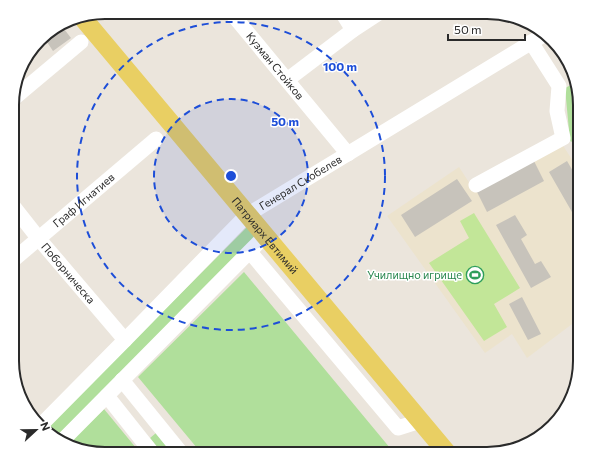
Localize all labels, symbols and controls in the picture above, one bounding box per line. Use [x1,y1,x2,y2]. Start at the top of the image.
scale bar [448,16,525,42]
text: 50 m [454,22,482,36]
street label: Кузман Стойков [244,29,307,102]
text: 100 m [323,59,357,73]
text: 50 m [271,114,299,128]
street label: Генерал Скобелев [256,152,344,212]
centre of rings [224,169,238,183]
street label: Граф Игнатиев [50,170,117,230]
street label: Патриарх Евтимий [230,194,301,276]
street label: Поборническа [39,240,98,306]
sports icon: Училищно игрище [465,265,485,285]
place label: Училищно игрище [367,268,462,281]
north arrow [16,410,56,450]
text: N [38,420,53,432]

